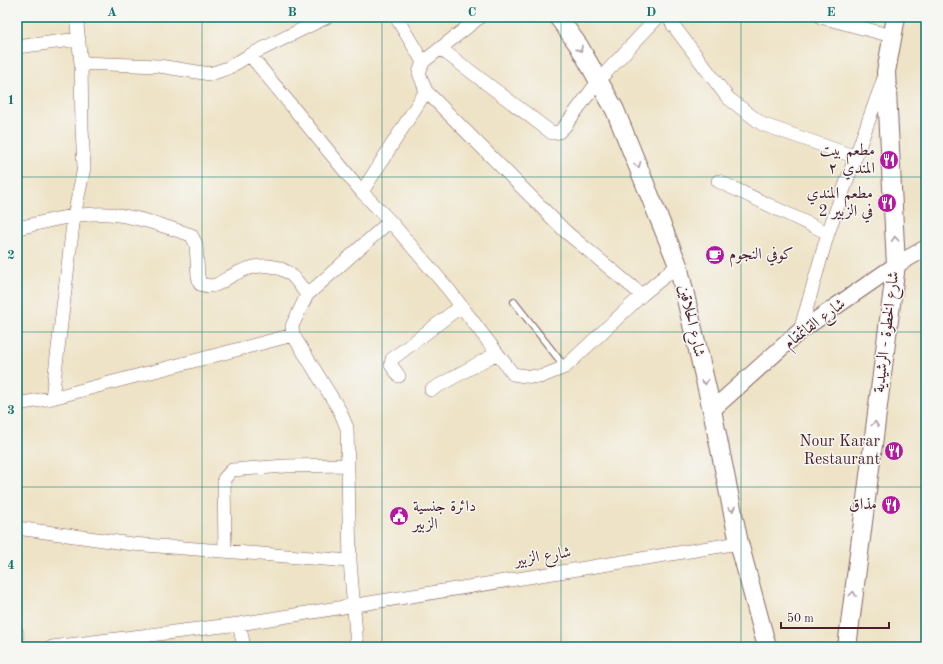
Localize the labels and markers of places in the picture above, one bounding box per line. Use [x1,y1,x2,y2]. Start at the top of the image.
place label: مطعم بيت المندي ٢ [820,143,875,180]
restaurant icon: مطعم بيت المندي ٢ [878,149,900,171]
place label: مطعم المندي 2 في الزبير [806,186,873,223]
restaurant icon: مطعم المندي 2 في الزبير [876,192,898,214]
cafe icon: كوفي النجوم [704,244,726,266]
place label: كوفي النجوم [729,246,794,268]
place label: Nour Karar Restaurant [799,434,880,468]
restaurant icon: Nour Karar Restaurant [883,440,905,462]
restaurant icon: مذاق [880,494,902,516]
place label: مذاق [849,497,877,513]
place label: دائرة جنسية الزبير [411,499,476,533]
public building icon: دائرة جنسية الزبير [388,505,410,527]

